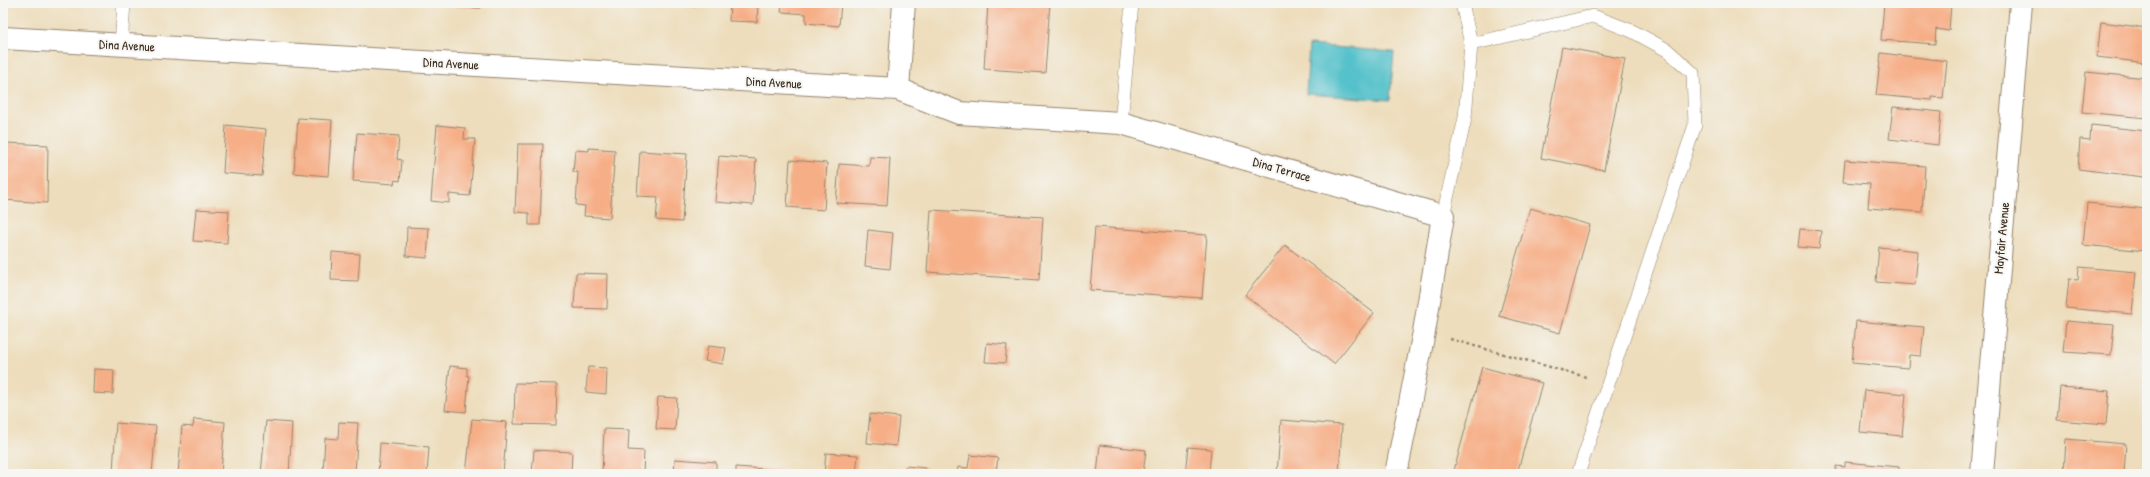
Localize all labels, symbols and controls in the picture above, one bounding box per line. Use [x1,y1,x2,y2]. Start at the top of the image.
street label: Dina Avenue [99,35,155,55]
street label: Dina Avenue [423,53,479,73]
street label: Dina Avenue [746,72,802,92]
street label: Dina Terrace [1251,152,1313,186]
street label: Mayfair Avenue [1989,201,2013,275]

